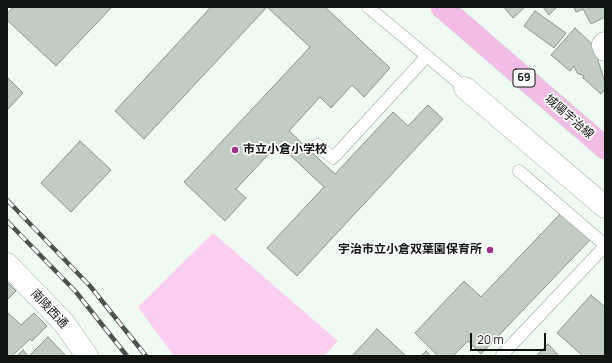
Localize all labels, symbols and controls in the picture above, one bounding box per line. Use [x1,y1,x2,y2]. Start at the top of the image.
road number: 69 [513,69,535,87]
street label: 城陽宇治線 [542,92,596,142]
place label: 市立小倉小学校 [243,143,327,157]
marker: 市立小倉小学校 [230,145,240,155]
place label: 宇治市立小倉双葉園保育所 [338,243,482,257]
marker: 宇治市立小倉双葉園保育所 [485,245,495,255]
street label: 南陵西通 [27,287,71,331]
scale bar [472,325,548,351]
text: 20 m [477,331,504,348]

